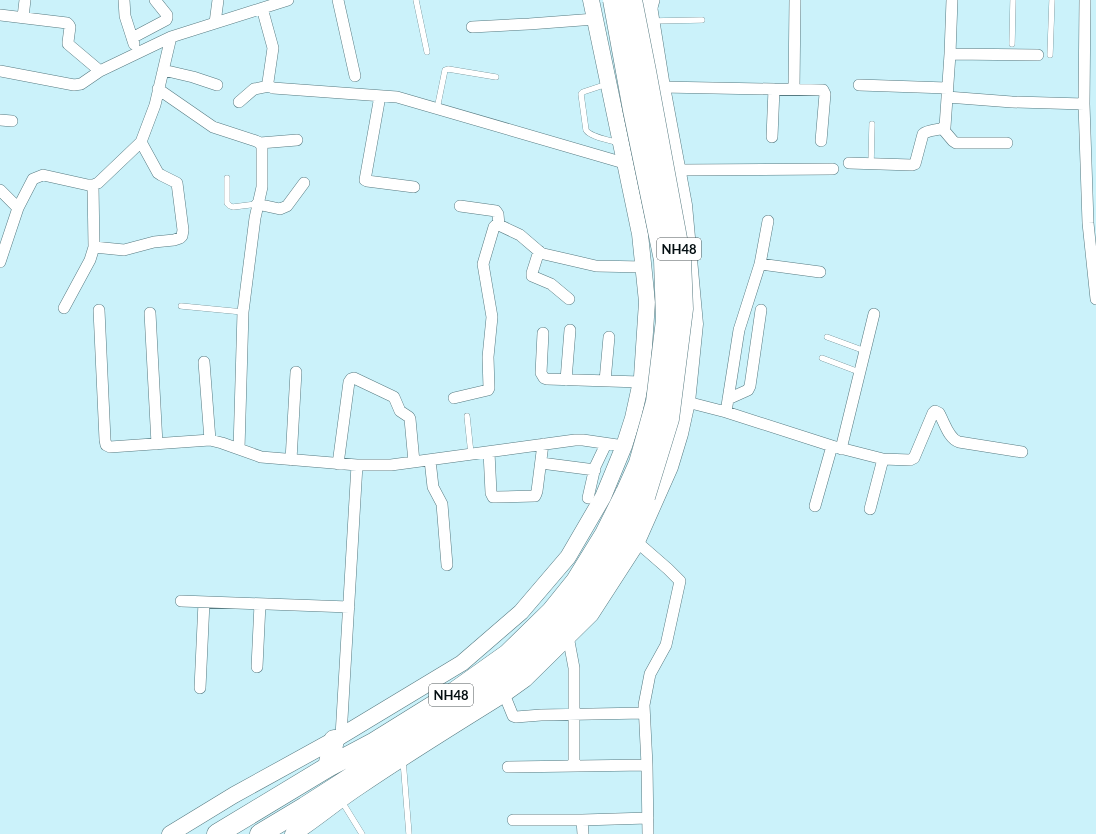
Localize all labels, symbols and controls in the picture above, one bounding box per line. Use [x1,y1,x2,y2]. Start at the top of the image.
road number: NH48 [657,238,701,260]
road number: NH48 [429,684,473,706]

